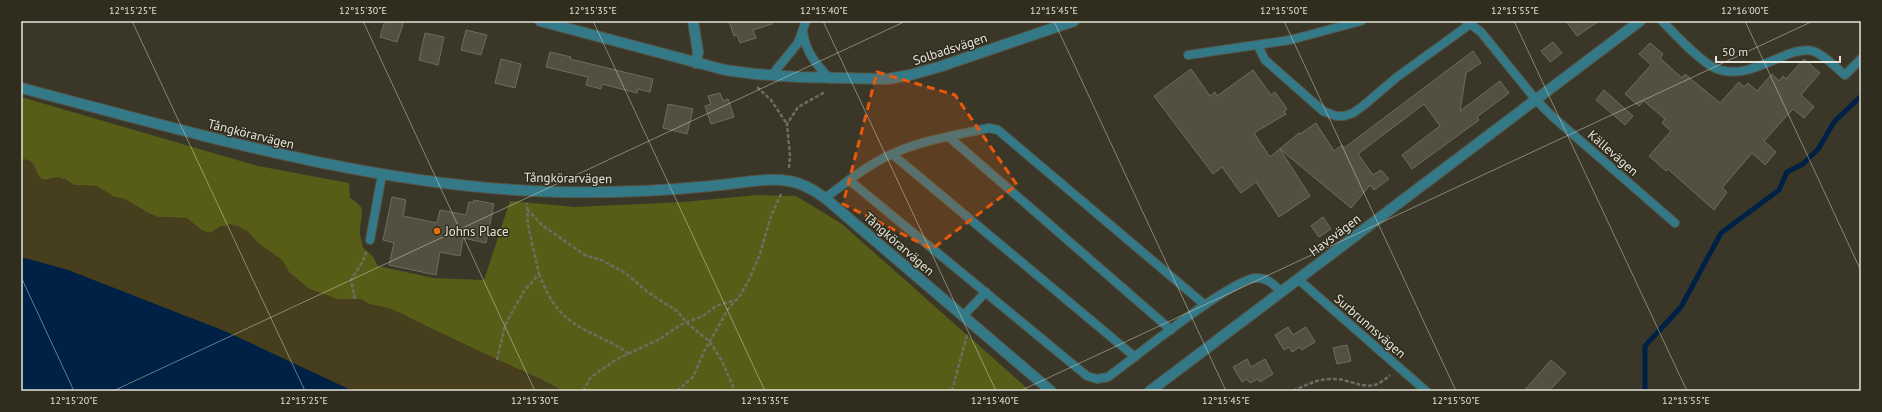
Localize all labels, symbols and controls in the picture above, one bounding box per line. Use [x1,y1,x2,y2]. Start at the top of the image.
text: 12°15'25"E [109,4,157,17]
text: 12°15'30"E [339,4,387,17]
text: 12°15'35"E [569,4,617,17]
text: 12°15'40"E [800,4,848,17]
text: 12°15'45"E [1030,4,1078,17]
text: 12°15'50"E [1260,4,1308,17]
text: 12°15'55"E [1491,4,1539,17]
text: 12°16'00"E [1721,4,1769,17]
street label: Solbadsvägen [911,29,989,69]
scale bar [1716,38,1840,64]
text: 50 m [1722,44,1748,59]
street label: Tångkörarvägen [206,115,296,153]
street label: Källevägen [1584,126,1642,180]
street label: Tångkörarvägen [524,169,612,187]
street label: Tångkörarvägen [860,209,938,279]
street label: Havsvägen [1306,210,1364,260]
place label: Johns Place [444,223,509,240]
marker: Johns Place [432,226,442,236]
street label: Surbrunnsvägen [1331,290,1409,362]
text: 12°15'20"E [50,394,98,407]
text: 12°15'25"E [280,394,328,407]
text: 12°15'30"E [511,394,559,407]
text: 12°15'35"E [741,394,789,407]
text: 12°15'40"E [971,394,1019,407]
text: 12°15'45"E [1202,394,1250,407]
text: 12°15'50"E [1432,394,1480,407]
text: 12°15'55"E [1662,394,1710,407]

